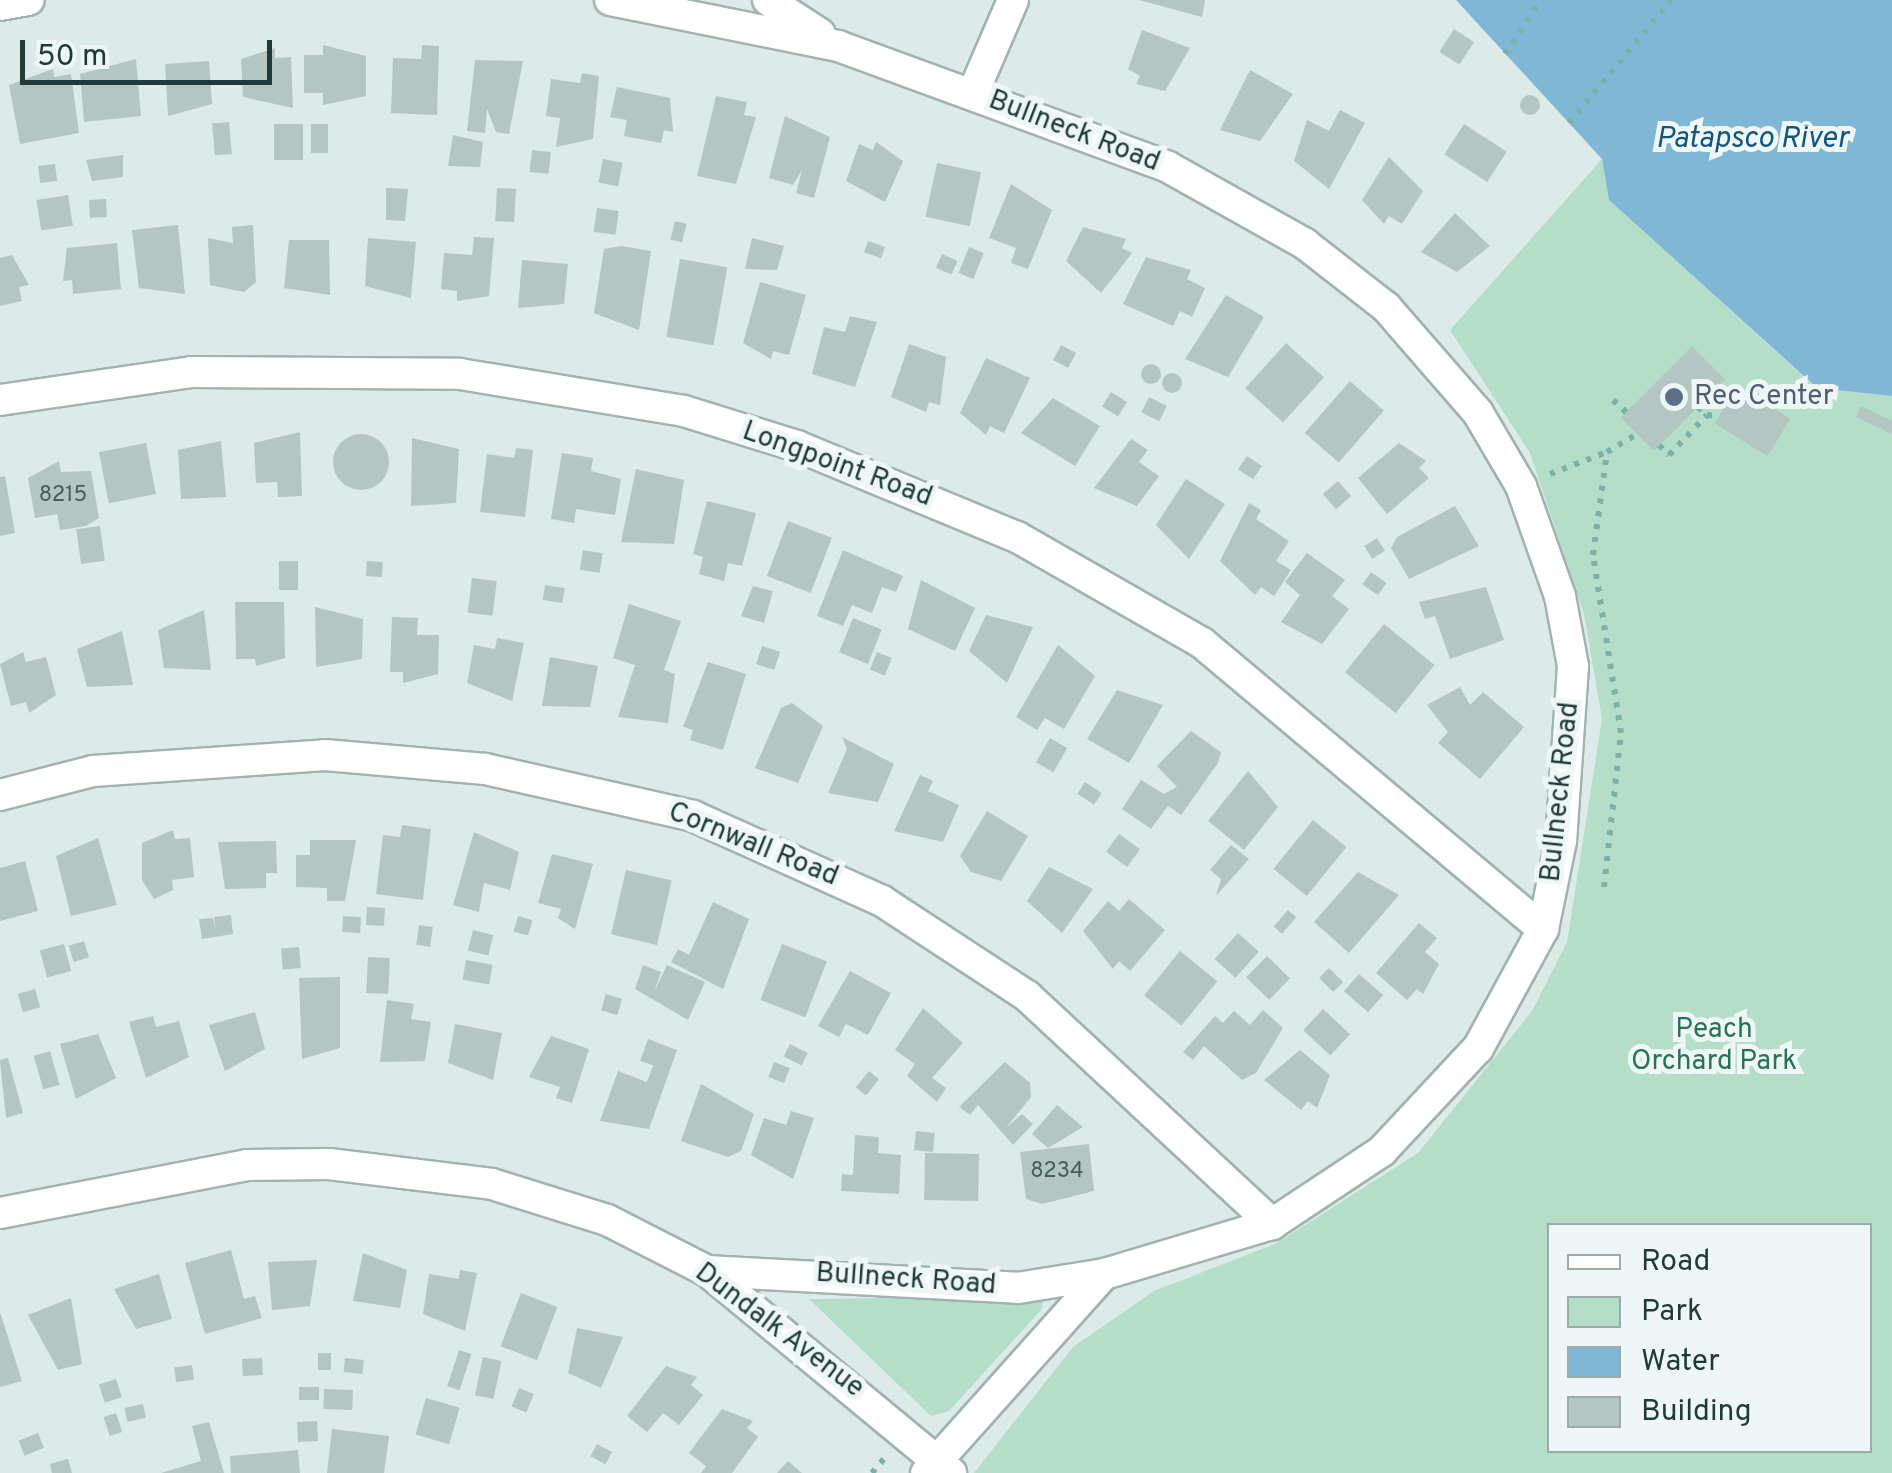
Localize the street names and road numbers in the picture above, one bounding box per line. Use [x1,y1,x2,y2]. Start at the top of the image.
street label: Bullneck Road [984,84,1164,180]
street label: Longpoint Road [737,415,937,515]
street label: Bullneck Road [1535,700,1587,884]
street label: Cornwall Road [663,796,843,894]
street label: Dundalk Avenue [687,1256,871,1406]
street label: Bullneck Road [815,1257,997,1303]

